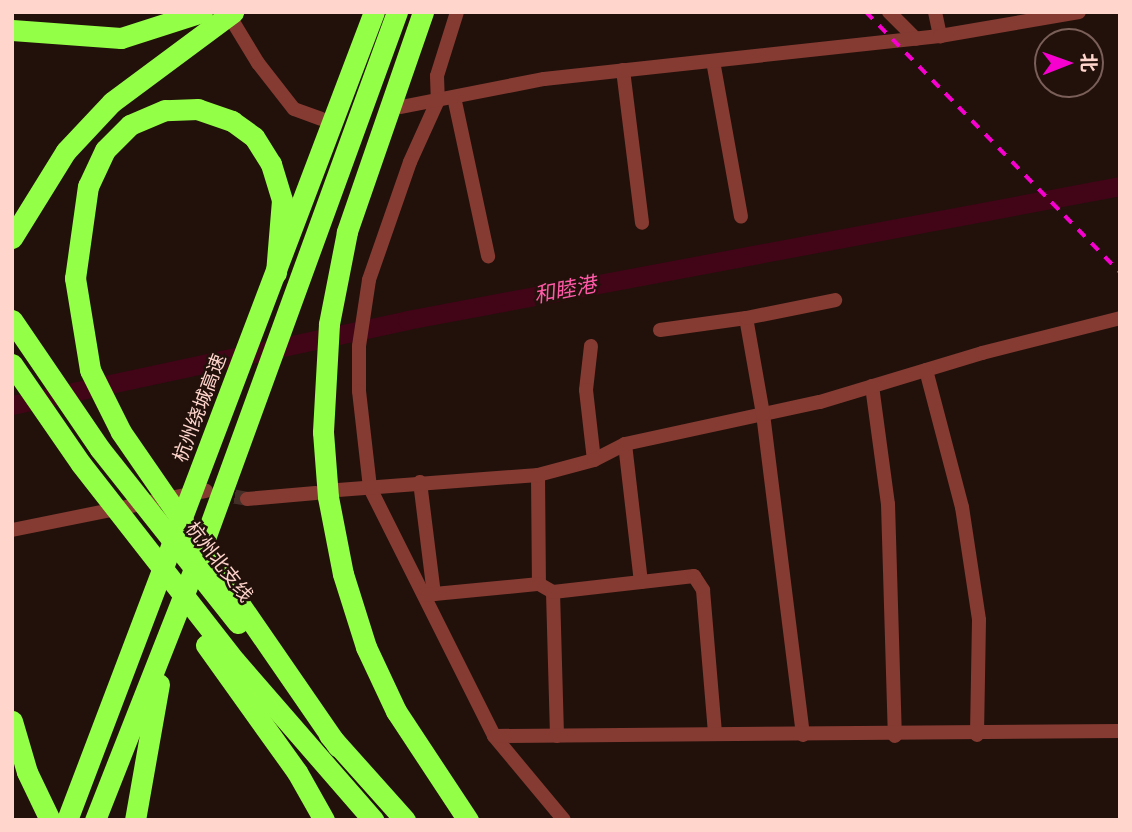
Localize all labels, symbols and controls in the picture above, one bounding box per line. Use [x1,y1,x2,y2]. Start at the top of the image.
north arrow [1034,28,1104,98]
text: 北 [1078,53,1099,72]
water label: 和睦港 [532,272,598,308]
street label: 杭州绕城高速 [169,351,231,465]
street label: 杭州北支线 [181,518,257,606]

